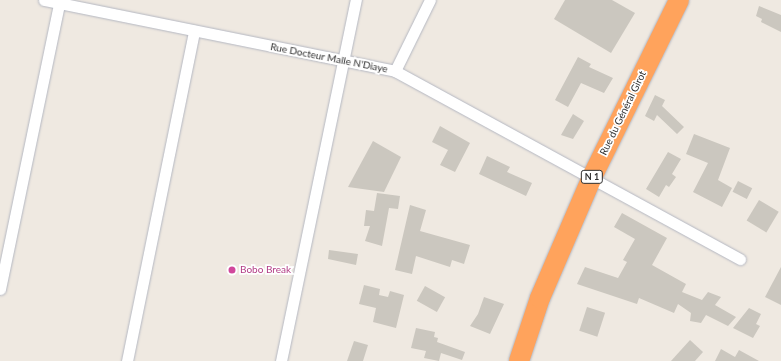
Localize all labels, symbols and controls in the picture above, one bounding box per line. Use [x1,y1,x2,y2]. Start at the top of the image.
street label: Rue Docteur Malle N'Diaye [269,41,389,75]
street label: Rue du Général Girot [597,69,649,157]
road number: N 1 [580,170,604,184]
place label: Bobo Break [240,264,291,276]
marker: Bobo Break [227,265,237,275]

